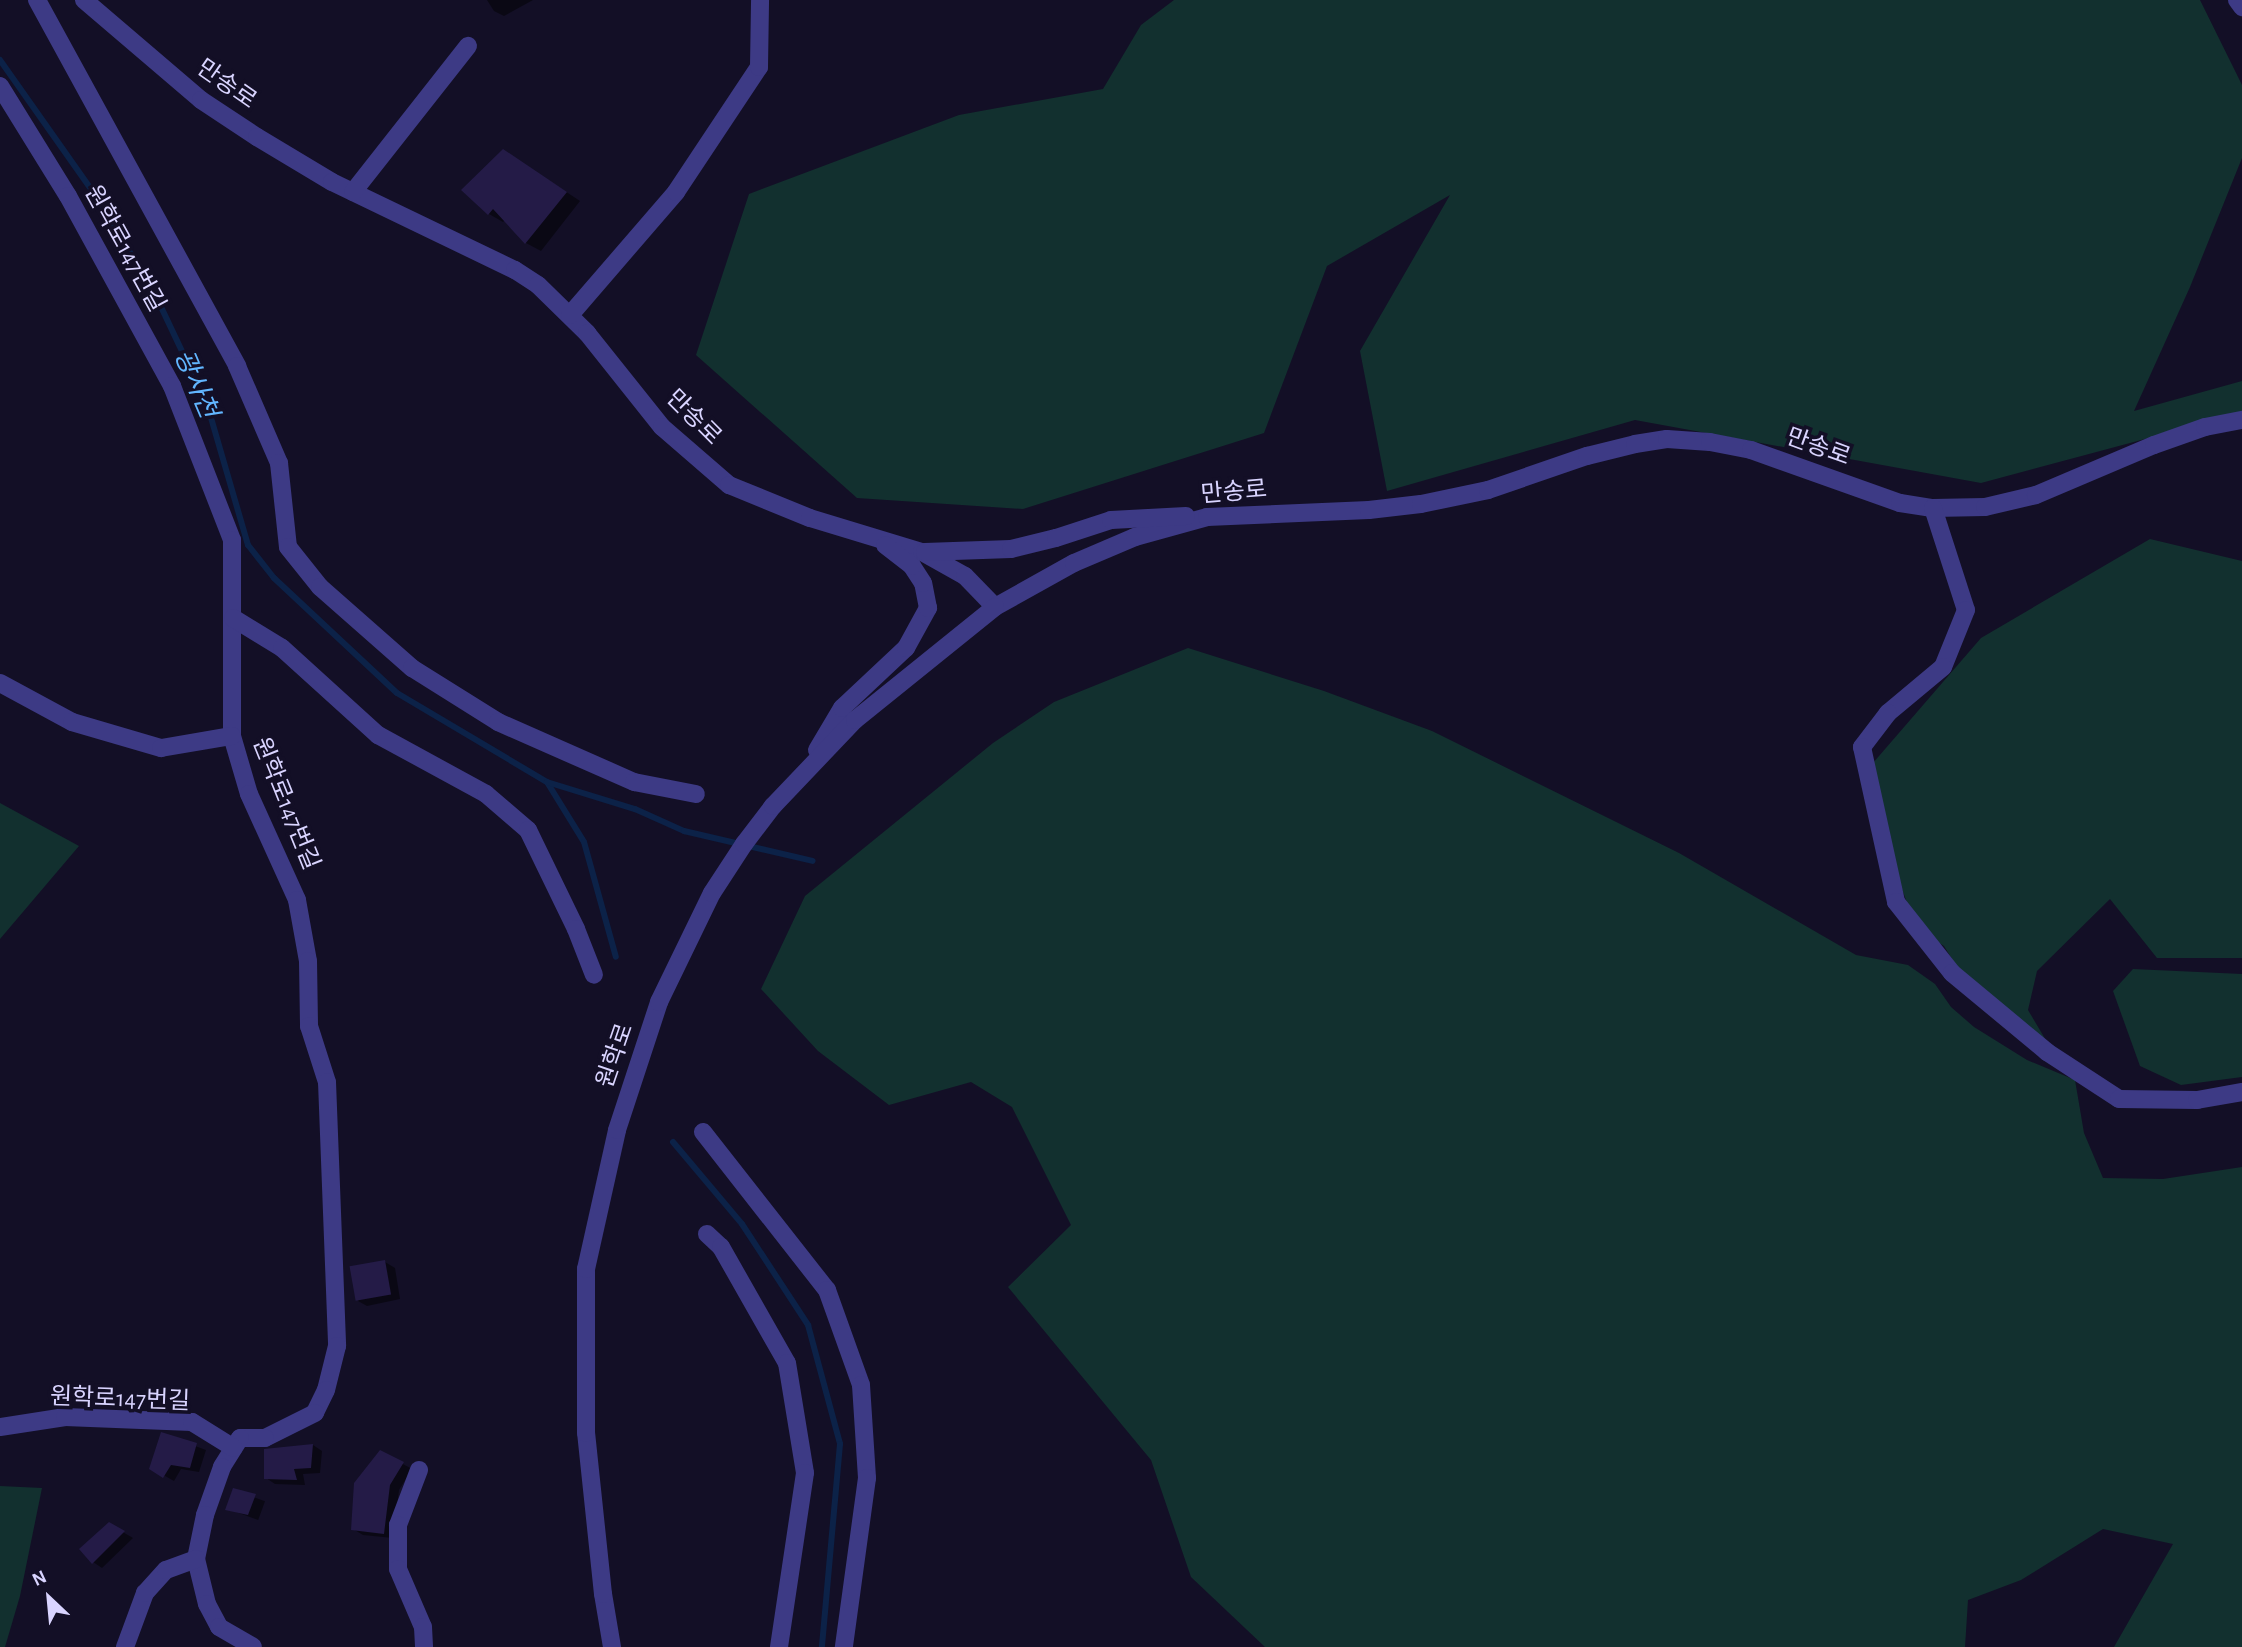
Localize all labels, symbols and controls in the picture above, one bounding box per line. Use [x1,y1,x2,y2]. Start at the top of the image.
street label: 만송로 [191,54,261,116]
street label: 원학로147번길 [77,181,171,317]
water label: 광사천 [167,345,223,423]
street label: 만송로 [659,384,727,452]
street label: 만송로 [1782,423,1854,473]
street label: 만송로 [1200,476,1268,510]
street label: 원학로147번길 [245,734,325,874]
street label: 원학로 [592,1020,640,1092]
street label: 원학로147번길 [49,1383,191,1417]
north arrow [14,1563,84,1633]
text: N [29,1567,50,1590]

